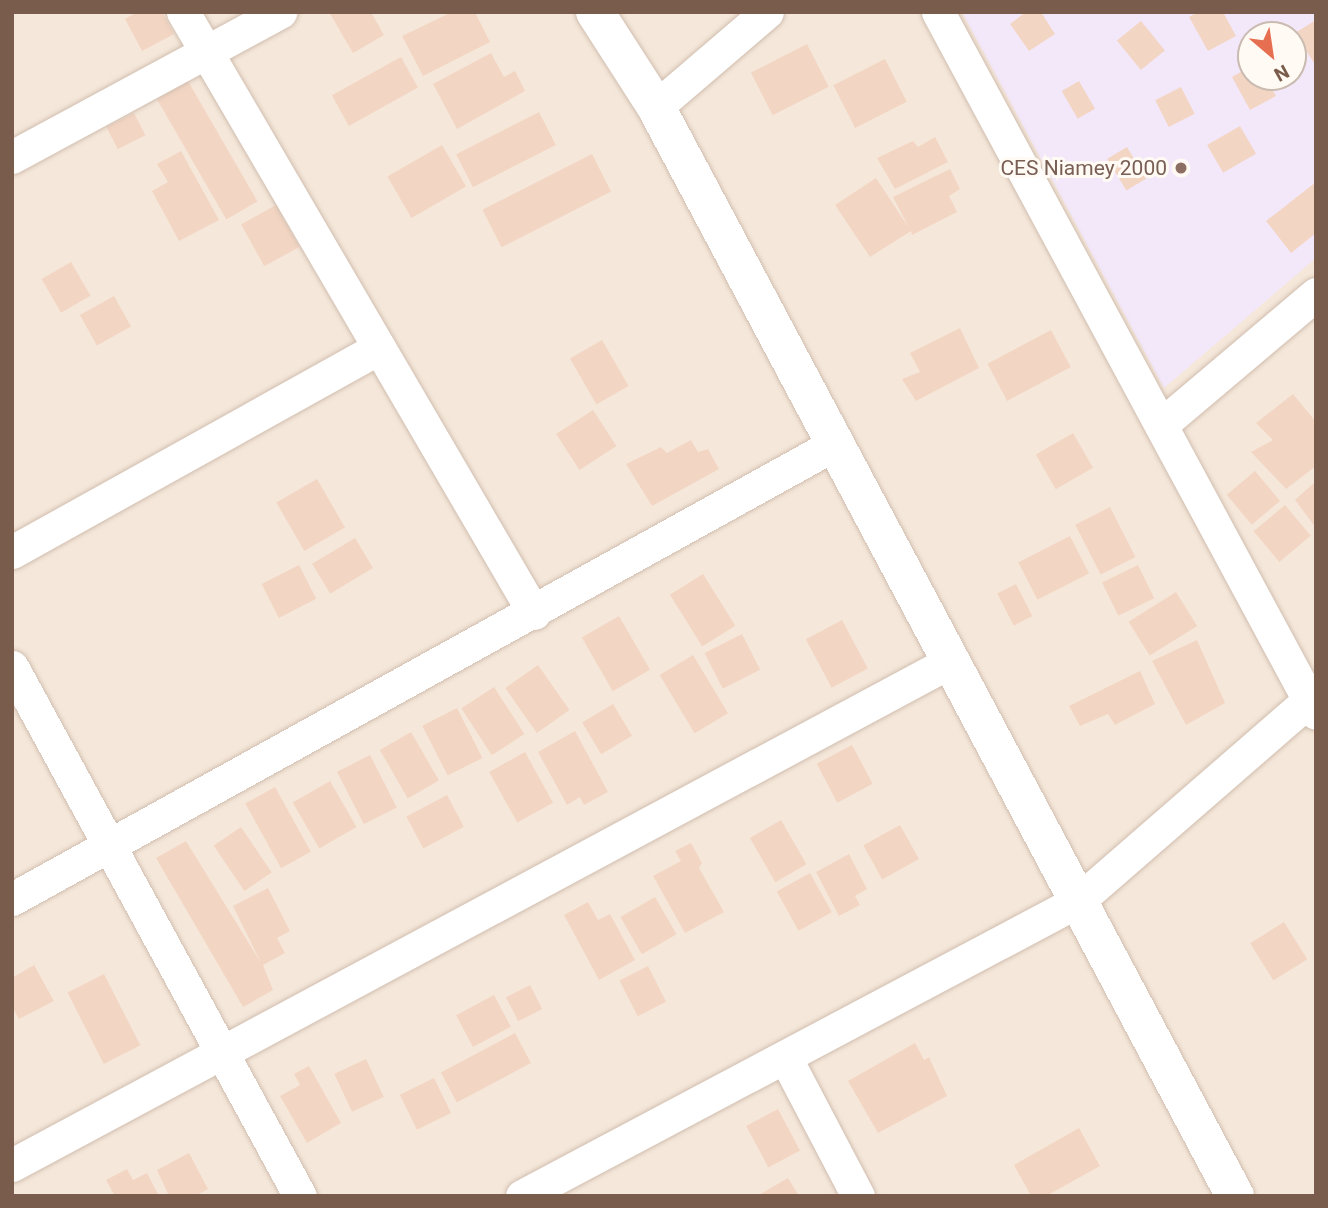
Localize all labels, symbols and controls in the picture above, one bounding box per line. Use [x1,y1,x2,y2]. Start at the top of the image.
north arrow [1237,21,1307,91]
text: N [1270,60,1293,86]
place label: CES Niamey 2000 [1000,155,1167,181]
marker: CES Niamey 2000 [1173,160,1189,176]

